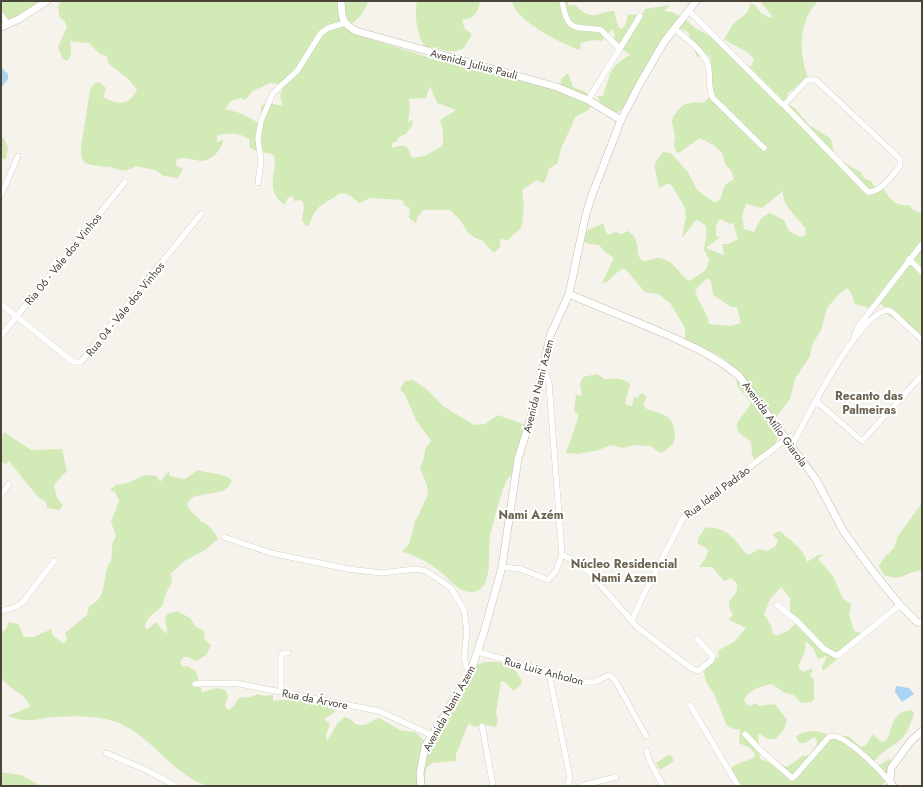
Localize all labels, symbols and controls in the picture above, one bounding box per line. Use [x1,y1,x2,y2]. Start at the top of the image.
street label: Avenida Julius Pauli [428,45,520,83]
street label: Ria 06 - Vale dos Vinhos [21,209,106,309]
street label: Rua 04 - Vale dos Vinhos [82,258,169,360]
street label: Avenida Nami Azem [519,337,557,435]
street label: Avenida Atílio Giarola [739,378,811,470]
district label: Recanto das Palmeiras [835,387,903,419]
street label: Rua Ideal Padrão [681,462,753,522]
district label: Nami Azém [499,506,564,524]
district label: Núcleo Residencial Nami Azem [571,555,677,587]
street label: Rua Luiz Anholon [503,653,585,689]
street label: Avenida Nami Azem [419,662,479,754]
street label: Rua da Árvore [281,685,350,713]

